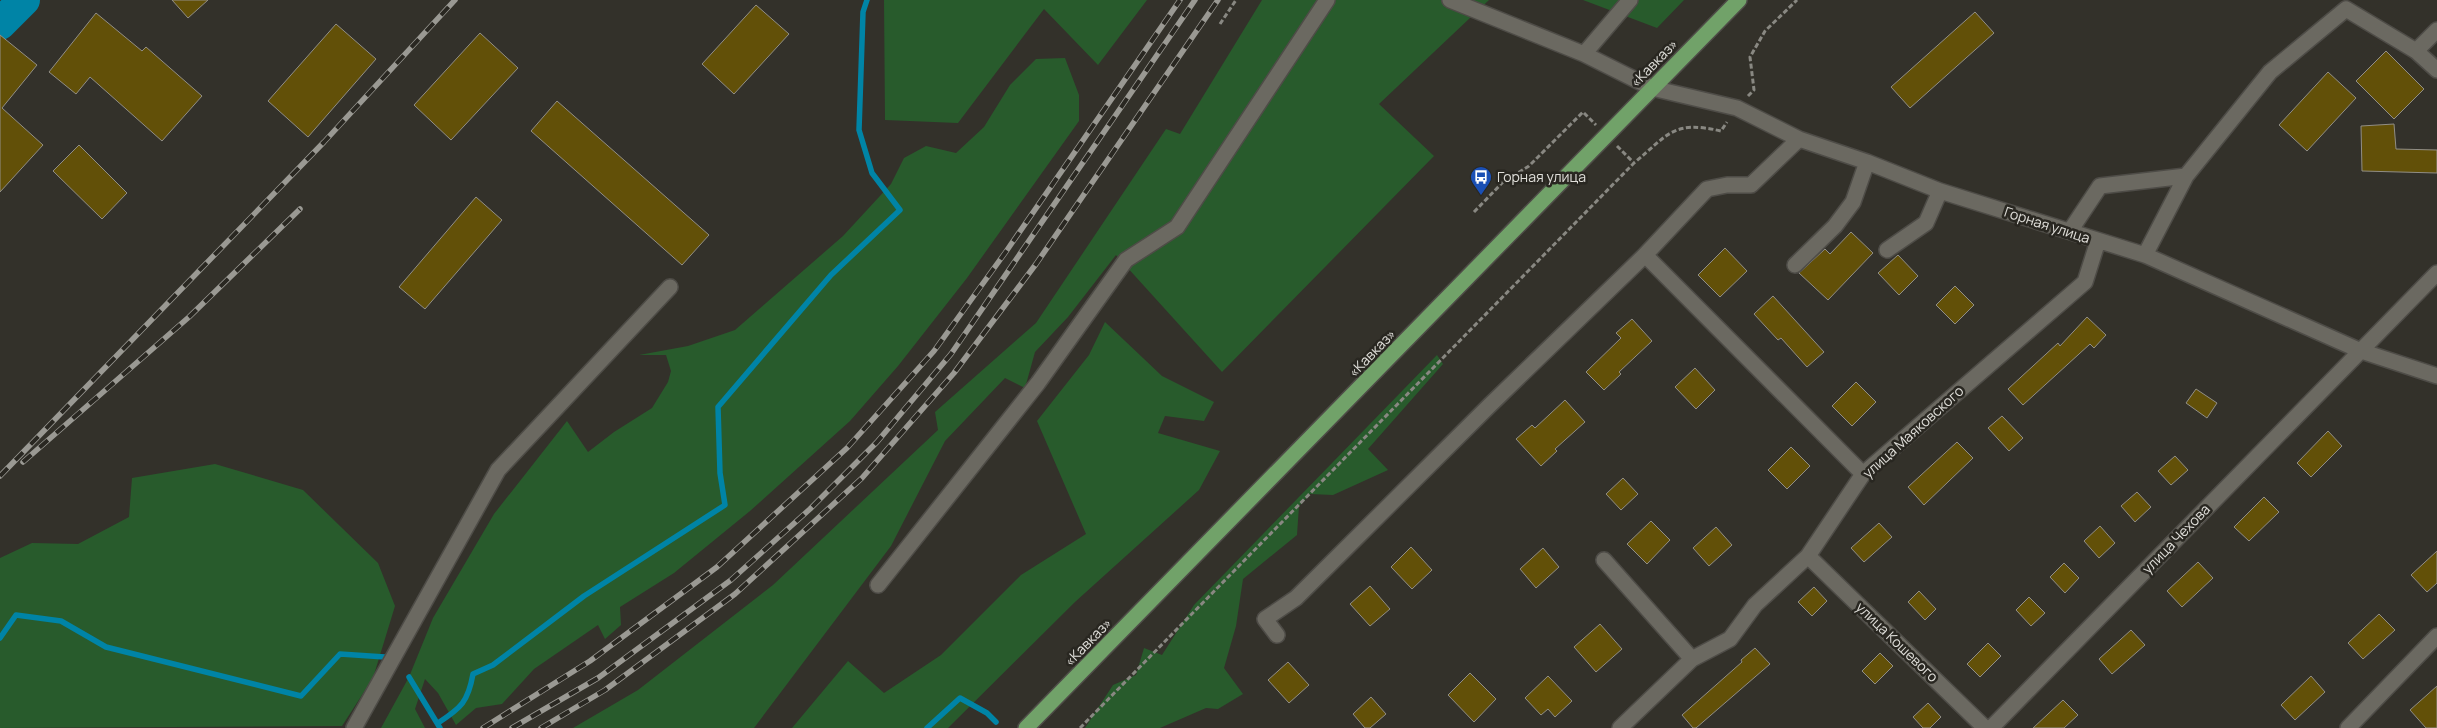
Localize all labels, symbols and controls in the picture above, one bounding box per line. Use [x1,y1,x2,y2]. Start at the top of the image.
street label: «Кавказ» [1626,34,1681,91]
bus stop icon: Горная улица [1469,165,1493,196]
place label: Горная улица [1497,167,1586,186]
street label: Горная улица [2002,202,2092,247]
street label: «Кавказ» [1344,324,1399,381]
street label: улица Маяковского [1858,381,1967,482]
street label: улица Чехова [2138,500,2214,578]
street label: улица Кошевого [1852,597,1943,686]
street label: «Кавказ» [1060,613,1115,670]

